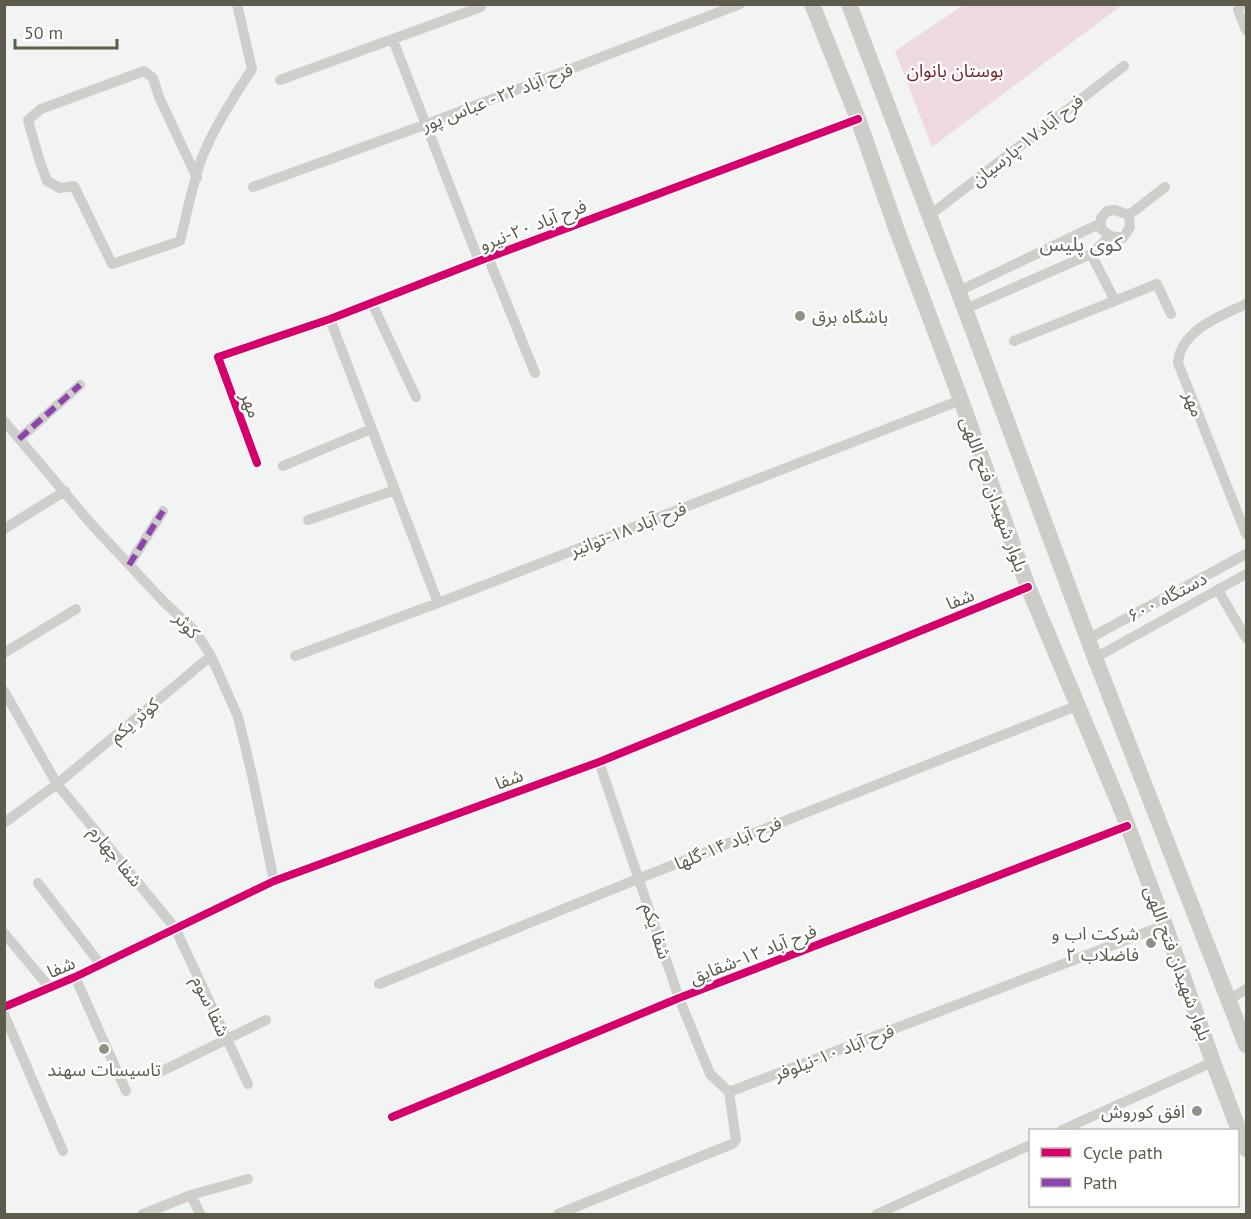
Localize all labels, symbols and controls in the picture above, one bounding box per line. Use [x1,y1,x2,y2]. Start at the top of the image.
scale bar [15,12,117,50]
text: 50 m [24,21,63,44]
street label: فرح آباد ۲۲ - عباس پور [417,58,577,139]
park label: بوستان بانوان [907,59,1003,82]
street label: فرح آباد۱۷-پارسیان [966,89,1089,193]
street label: فرح آباد ۲۰-نیرو [476,194,591,258]
district label: کوی پلیس [1039,231,1123,257]
place label: باشگاه برق [812,305,888,328]
marker: باشگاه برق [793,309,807,323]
street label: مهر [1178,387,1209,420]
street label: مهر [235,388,266,421]
street label: بلوار شهیدان فتح اللهی [953,413,1033,575]
street label: فرح آباد ۱۸-توانیر [565,496,690,564]
street label: ۶۰۰ دستگاه [1123,566,1211,628]
street label: شفا [943,583,977,615]
street label: کوثر [168,606,205,644]
street label: کوثر یکم [104,692,165,749]
street label: شفا [492,763,526,795]
street label: فرح آباد ۱۴-گلها [671,811,786,877]
street label: شفا چهارم [82,821,148,893]
street label: بلوار شهیدان فتح اللهی [1137,882,1217,1044]
street label: شفا یکم [635,900,677,963]
street label: فرح آباد ۱۲-شقایق [686,919,821,991]
place label: شرکت اب و فاضلاب ۲ [1052,922,1139,966]
marker: شرکت اب و فاضلاب ۲ [1144,936,1158,950]
street label: شفا [43,951,79,983]
street label: شفا سوم [184,972,235,1041]
street label: فرح آباد ۱۰-نیلوفر [770,1019,898,1088]
marker: تاسیسات سهند [97,1042,111,1056]
place label: تاسیسات سهند [47,1058,161,1081]
place label: افق کوروش [1101,1100,1185,1123]
marker: افق کوروش [1190,1104,1204,1118]
legend [1029,1129,1239,1207]
text: Cycle path [1083,1141,1163,1164]
text: Path [1083,1171,1117,1194]

